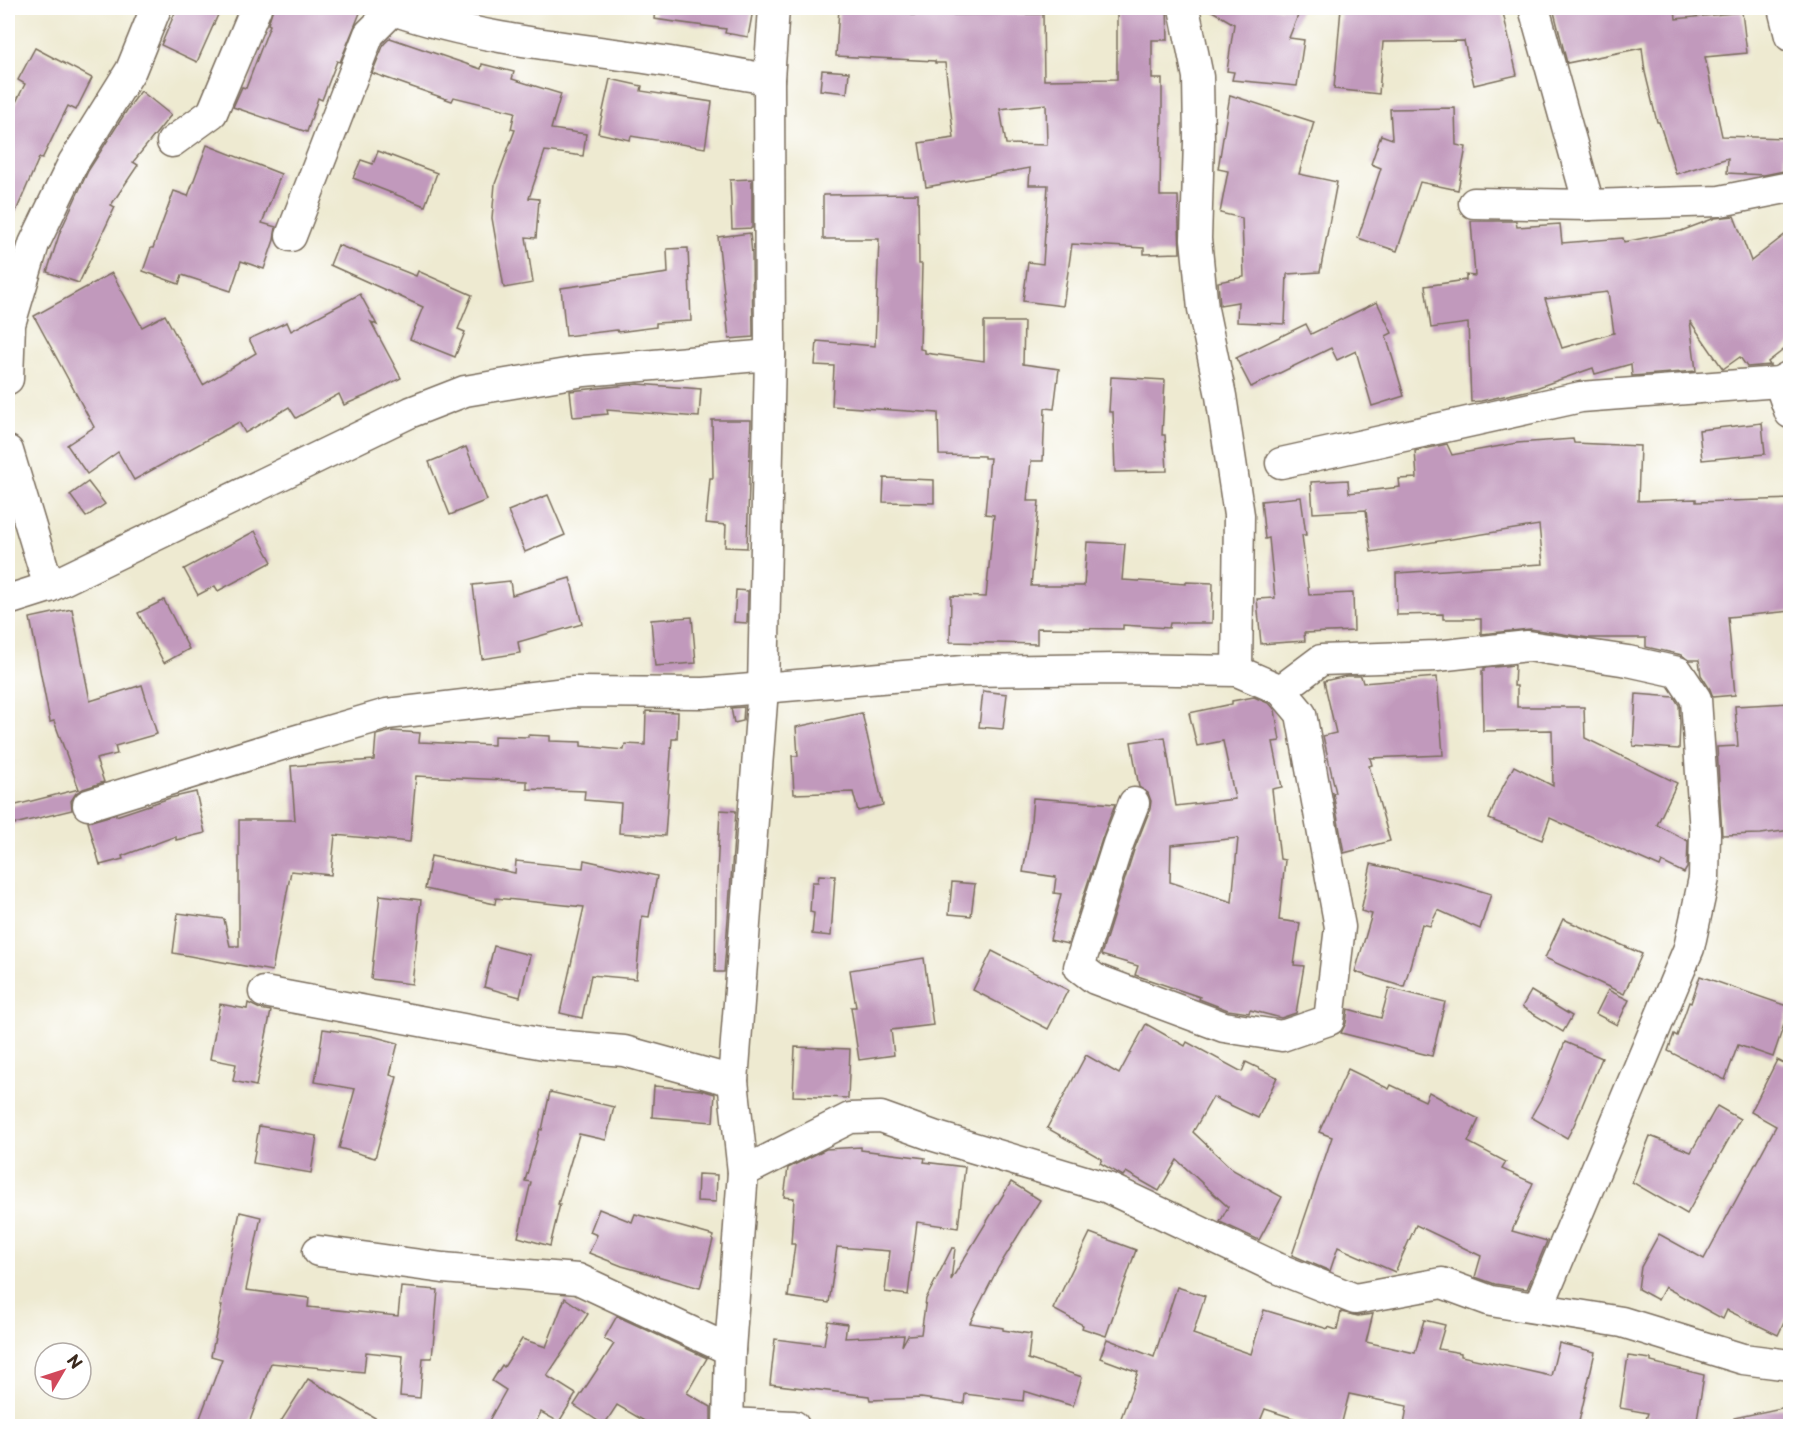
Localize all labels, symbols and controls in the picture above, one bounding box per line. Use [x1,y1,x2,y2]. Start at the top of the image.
north arrow [33,1341,93,1401]
text: N [62,1348,89,1373]

